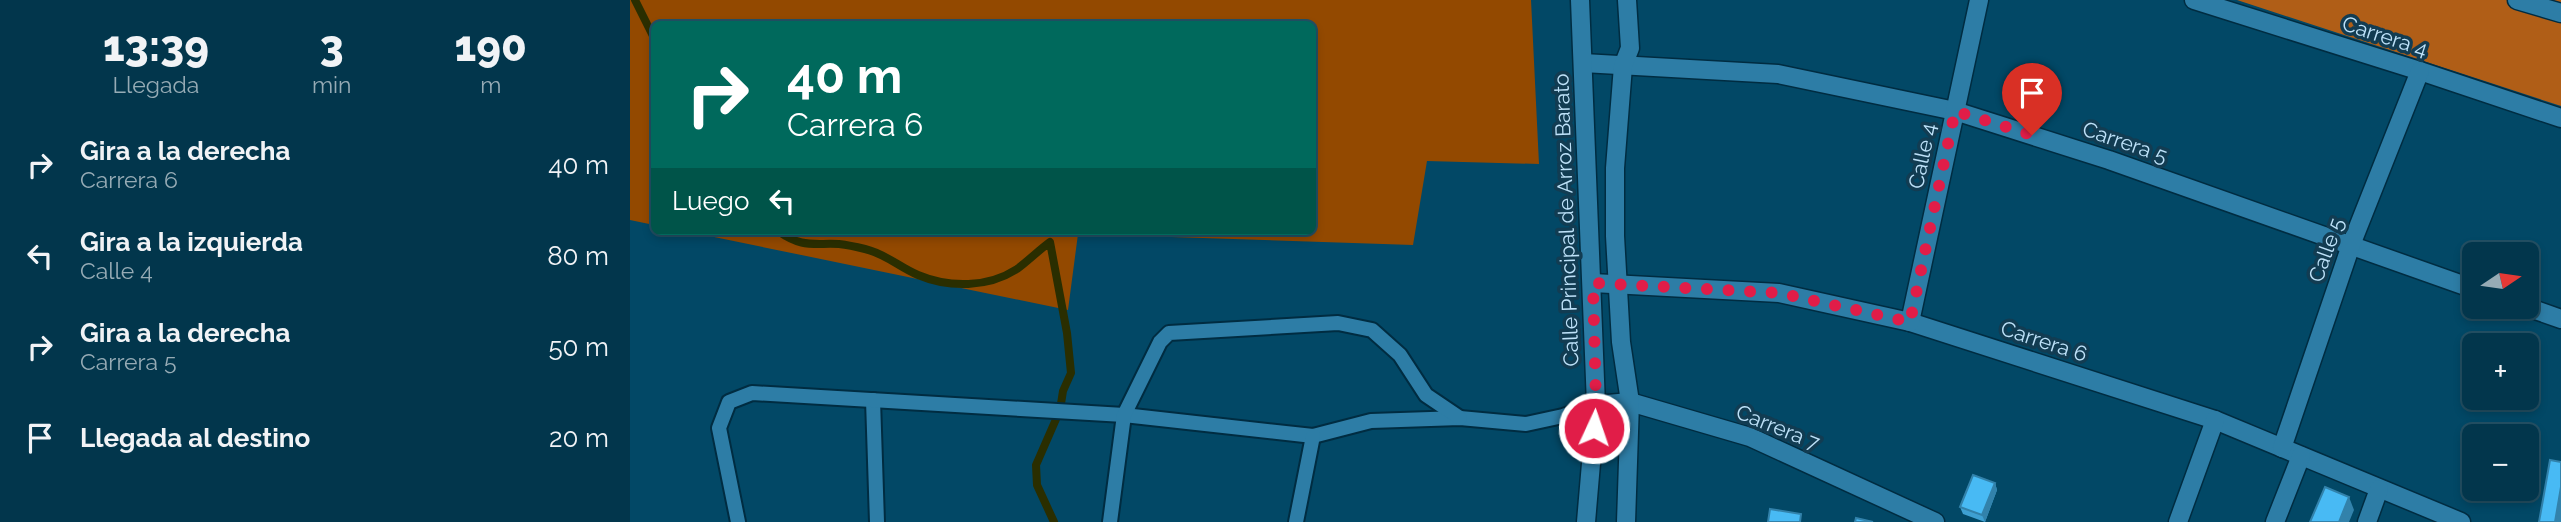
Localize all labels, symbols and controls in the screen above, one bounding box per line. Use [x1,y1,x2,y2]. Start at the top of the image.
street label: Carrera 4 [2339,10,2431,62]
text: 13:39 [103,22,209,71]
text: 3 [320,22,344,71]
text: 190 [455,22,527,71]
text: 40 m [787,47,902,104]
icon: right [672,49,763,140]
pin [2002,63,2062,135]
text: Llegada [113,71,199,98]
text: min [312,71,352,98]
text: m [480,71,501,98]
street label: Calle Principal de Arroz Barato [1548,73,1584,367]
icon: arrive [2013,74,2051,112]
text: Carrera 6 [787,106,923,143]
street label: Carrera 5 [2079,116,2171,168]
street label: Calle 4 [1903,121,1941,191]
text: Gira a la derecha [80,136,290,166]
icon: right [21,146,59,184]
text: 40 m [548,150,609,180]
text: Carrera 6 [80,166,178,193]
icon: left [763,182,801,220]
text: Luego [672,186,749,216]
street label: Calle 5 [2303,215,2349,285]
text: Gira a la izquierda [80,227,303,257]
icon: left [21,237,59,275]
text: 80 m [547,241,609,271]
north arrow [2462,242,2539,318]
map controls [2462,242,2539,501]
text: Calle 4 [80,257,153,284]
street label: Carrera 6 [1998,315,2090,367]
text: Gira a la derecha [80,318,290,348]
icon: right [21,328,59,366]
text: 50 m [548,332,609,362]
button: + [2462,333,2539,410]
text: Carrera 5 [80,348,177,375]
position arrow [1557,391,1631,465]
street label: Carrera 7 [1733,399,1824,455]
icon: arrive [21,419,59,457]
text: Llegada al destino [80,423,310,453]
text: 20 m [549,423,609,453]
button: − [2462,424,2539,501]

